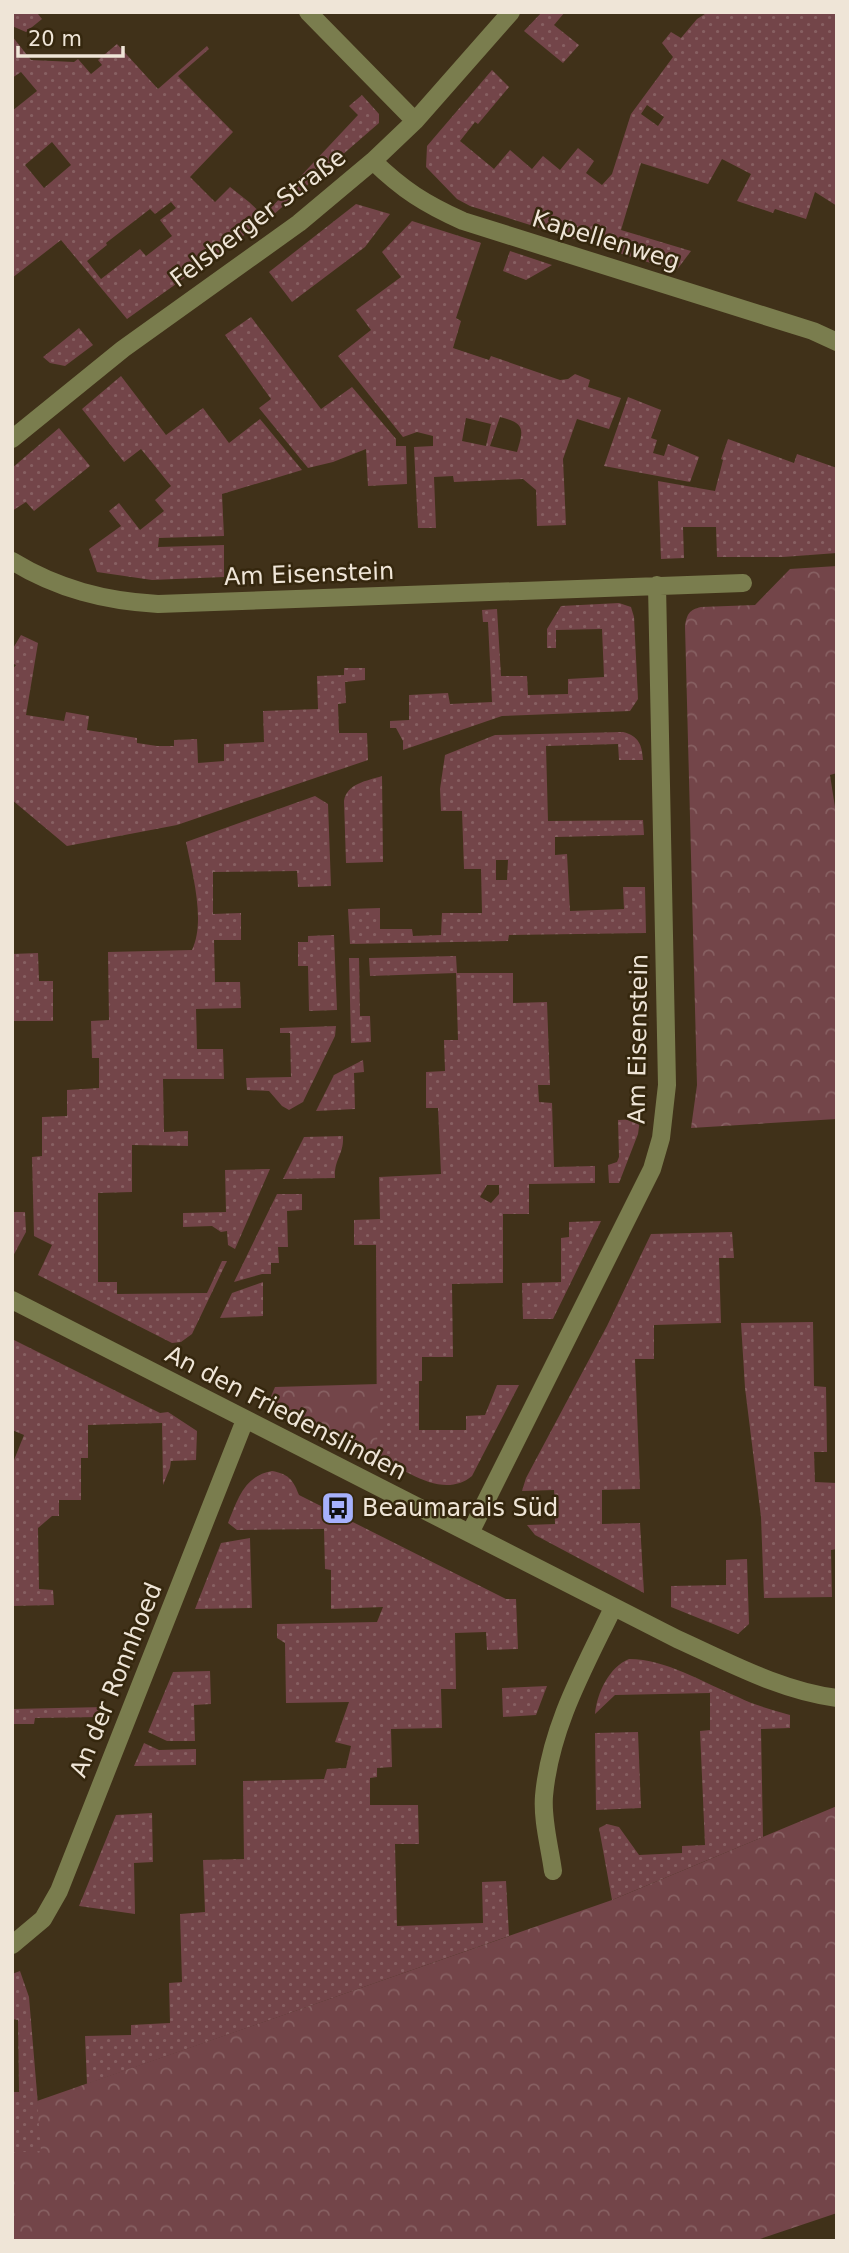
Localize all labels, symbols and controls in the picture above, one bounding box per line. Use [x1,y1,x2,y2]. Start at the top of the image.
scale bar [18,14,122,58]
text: 20 m [28,27,82,51]
street label: Felsberger Straße [165,143,351,293]
street label: Kapellenweg [529,204,683,276]
street label: Am Eisenstein [223,557,395,591]
street label: Am Eisenstein [623,954,653,1124]
street label: An den Friedenslinden [161,1340,411,1486]
bus stop icon: Beaumarais Süd [319,1489,357,1527]
place label: Beaumarais Süd [362,1494,558,1522]
street label: An der Ronnhoed [64,1579,168,1781]

